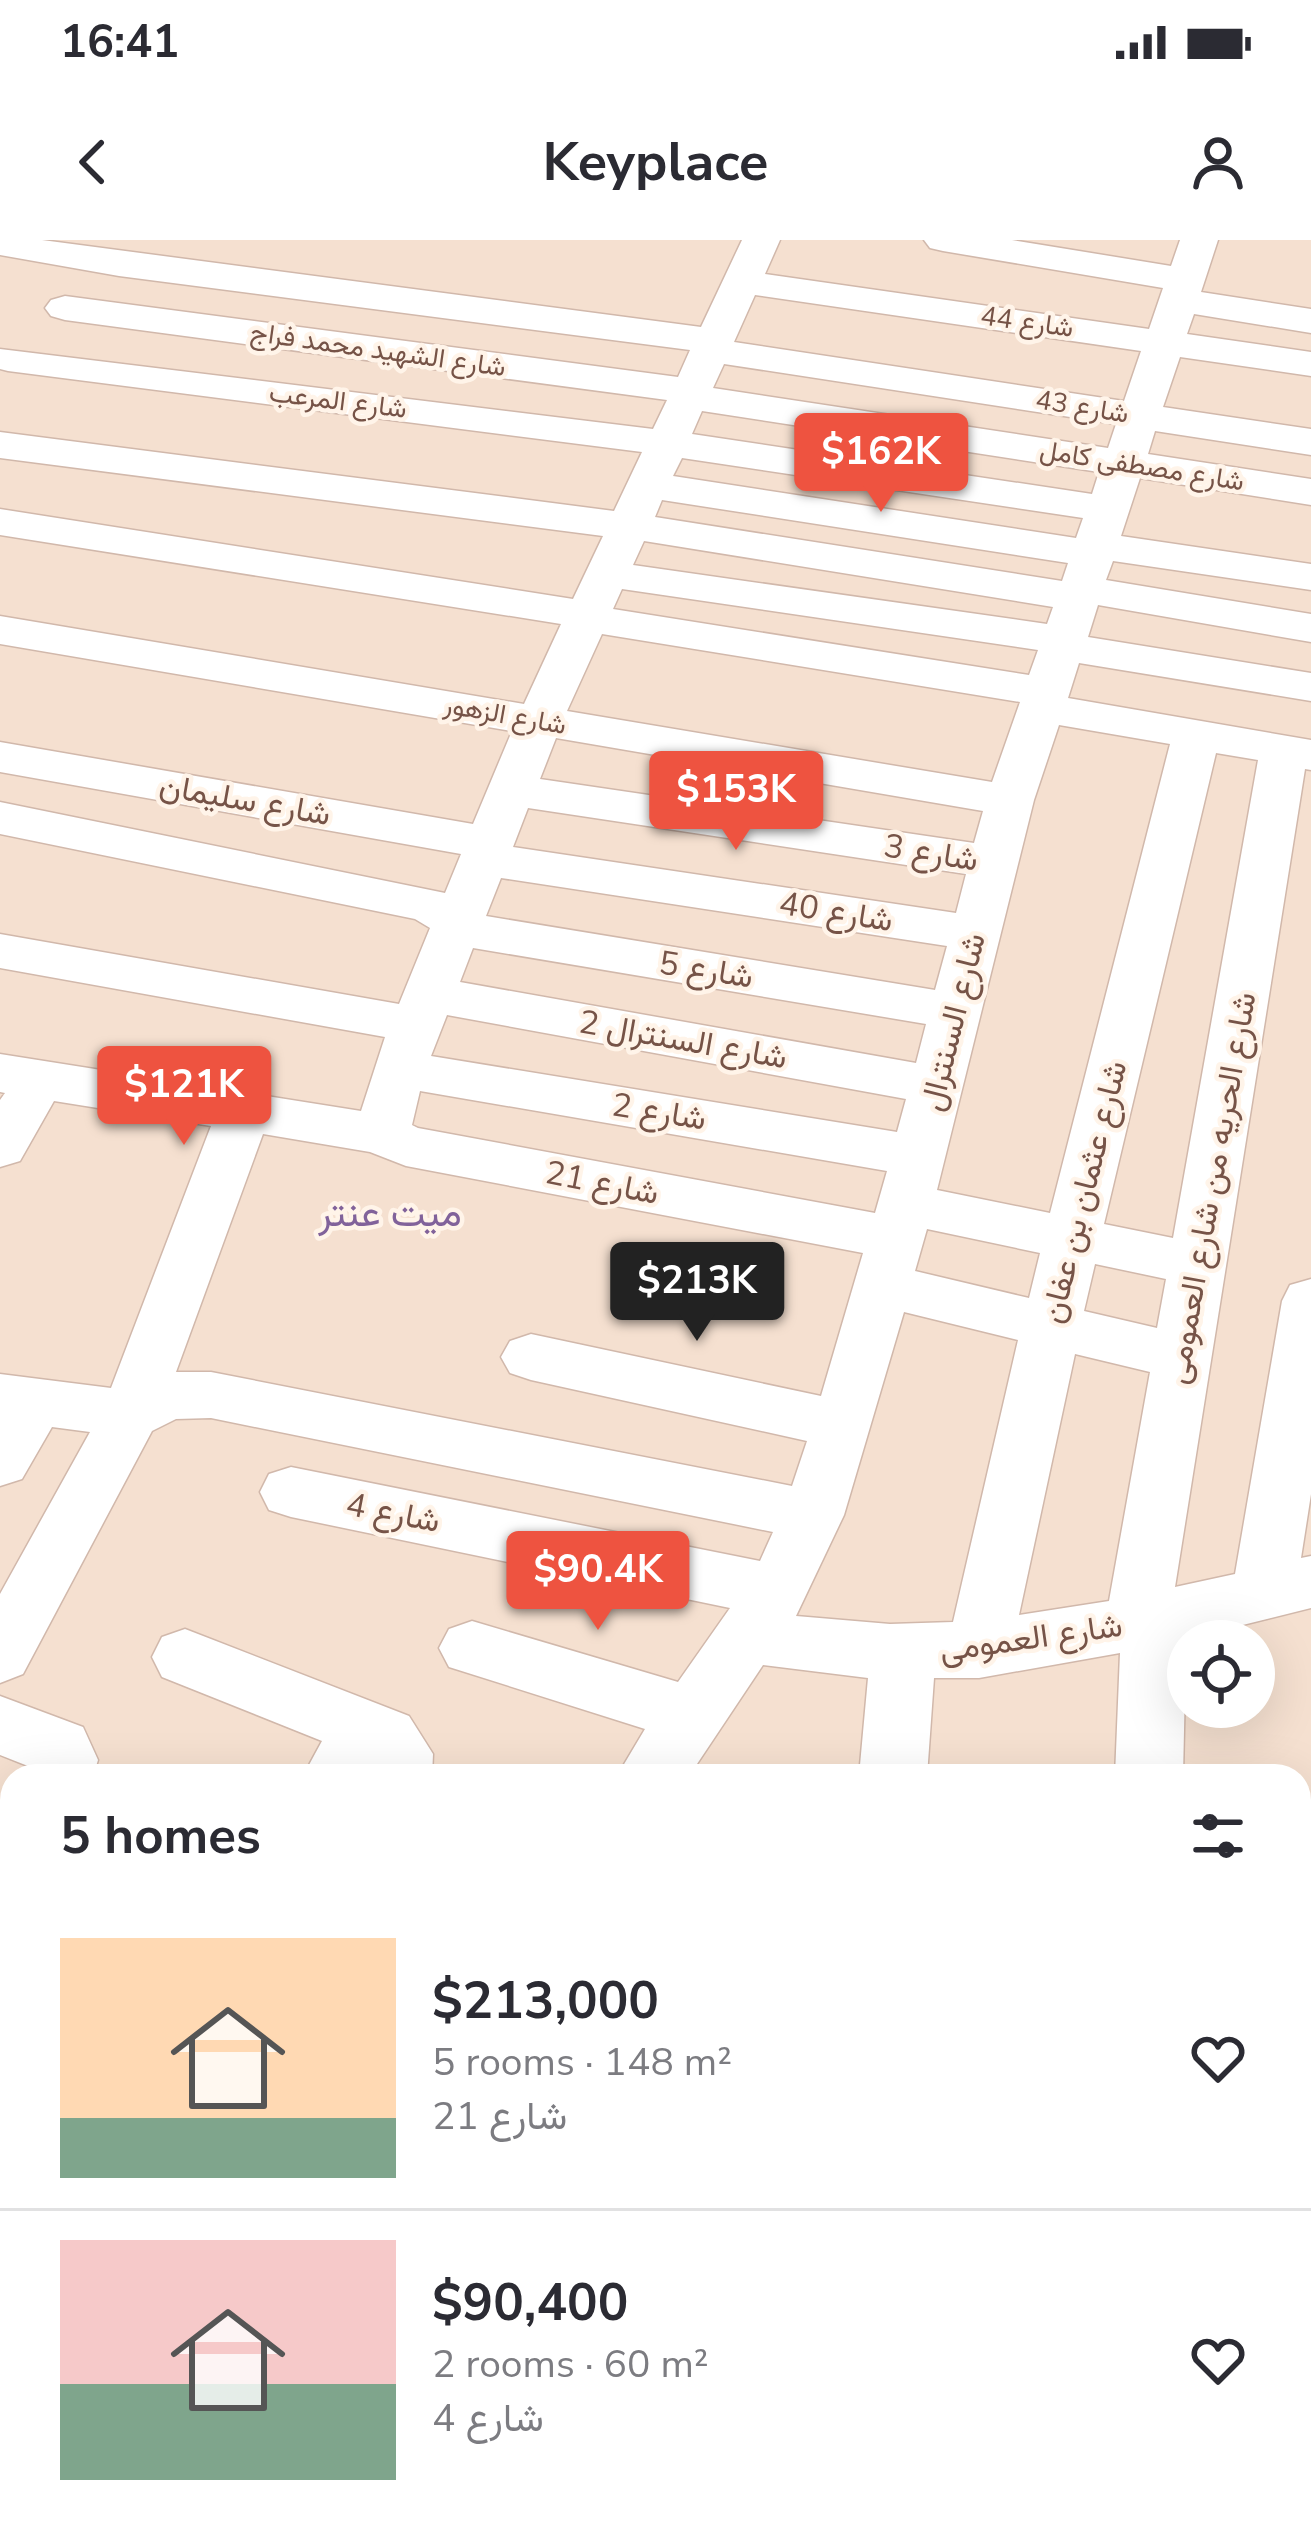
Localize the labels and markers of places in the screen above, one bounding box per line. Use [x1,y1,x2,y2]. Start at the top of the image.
pin: $162K [797,413,965,515]
pin: $153K [652,751,820,853]
pin: $121K [100,1046,268,1148]
pin: $213K [613,1242,781,1344]
pin: $90.4K [500,1531,696,1633]

